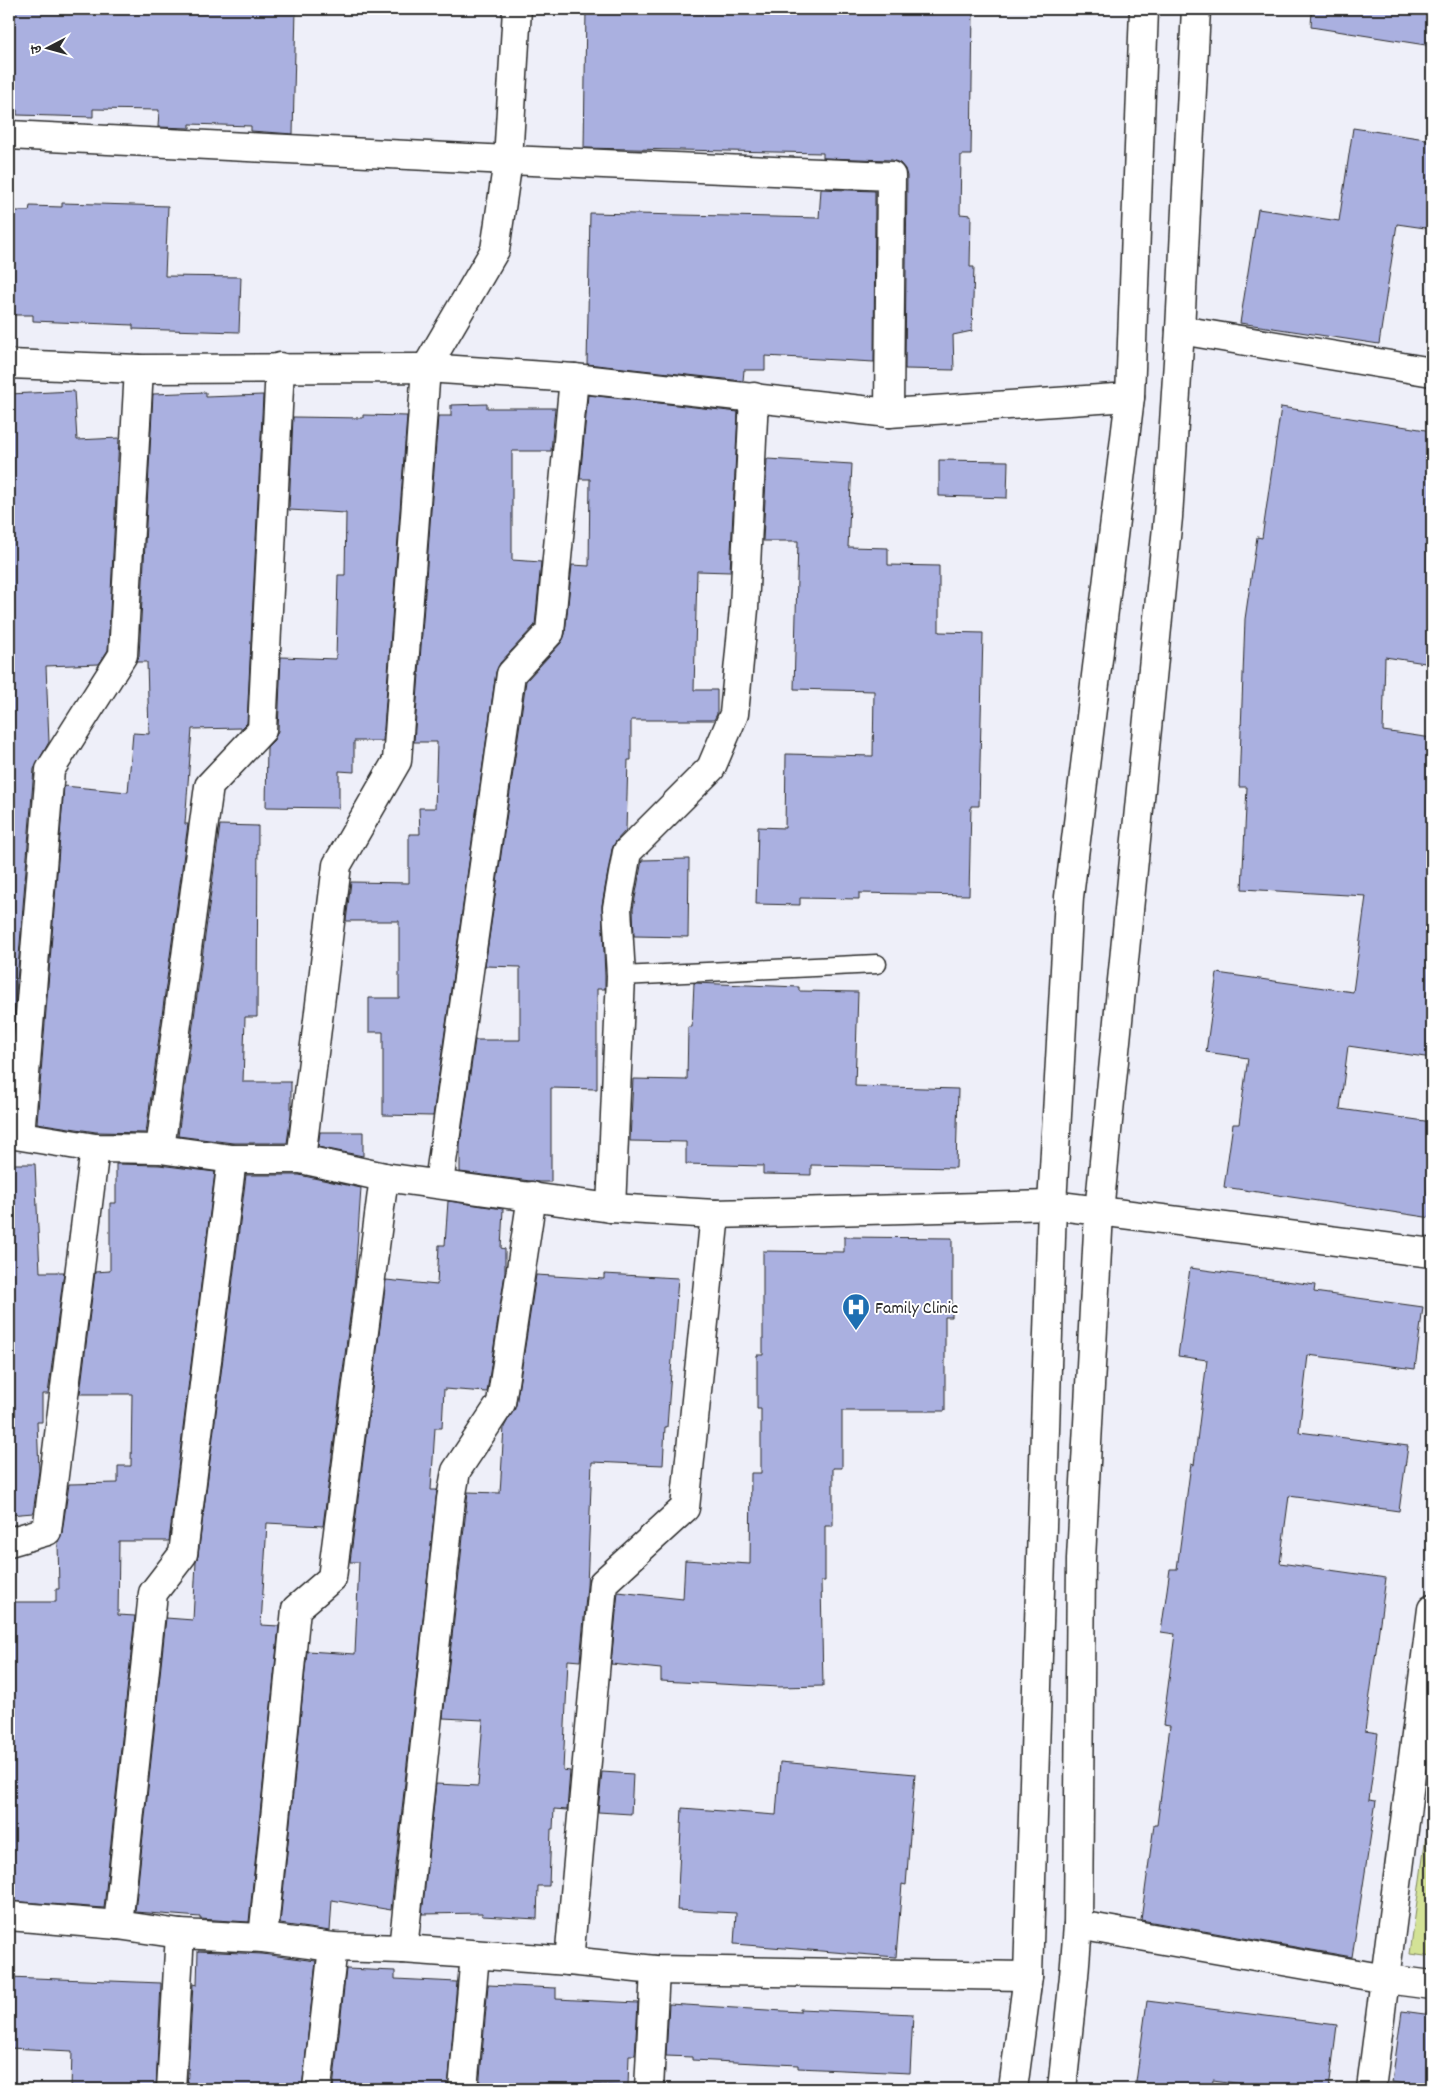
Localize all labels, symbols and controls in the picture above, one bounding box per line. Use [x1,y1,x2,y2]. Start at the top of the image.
north arrow [22,22,72,72]
text: उ [27,43,48,55]
hospital icon: Family Clinic [841,1292,871,1331]
place label: Family Clinic [875,1297,958,1322]

